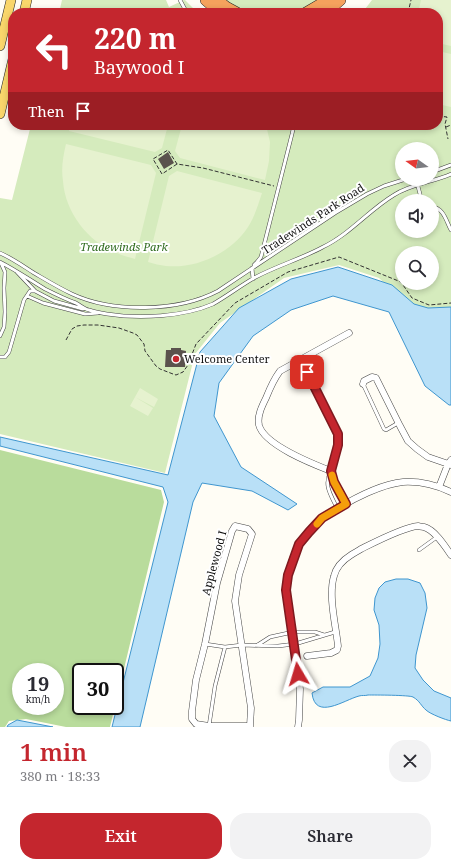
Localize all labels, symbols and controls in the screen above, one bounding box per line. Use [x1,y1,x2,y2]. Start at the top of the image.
text: 220 m [94,19,176,57]
icon: left [28,24,80,76]
text: Baywood I [94,55,184,79]
icon: arrive [72,100,94,122]
text: Then [28,101,64,121]
north arrow [395,142,439,186]
map controls [395,142,439,290]
street label: Tradewinds Park Road [259,180,367,257]
button: sound [395,194,439,238]
park label: Tradewinds Park [80,239,169,254]
button: search [395,246,439,290]
place label: Welcome Center [184,351,271,366]
marker: Welcome Center [171,354,181,364]
pin [290,355,324,389]
icon: arrive [296,361,318,383]
street label: Applewood I [198,529,229,597]
position arrow [277,653,319,695]
speed limit sign: 30 [72,663,124,715]
text: 19 [27,670,49,697]
text: km/h [26,692,50,706]
text: 1 min [20,735,87,768]
button: close [389,740,431,782]
text: 380 m · 18:33 [20,767,100,785]
button: Exit [20,813,222,859]
button: Share [230,813,431,859]

